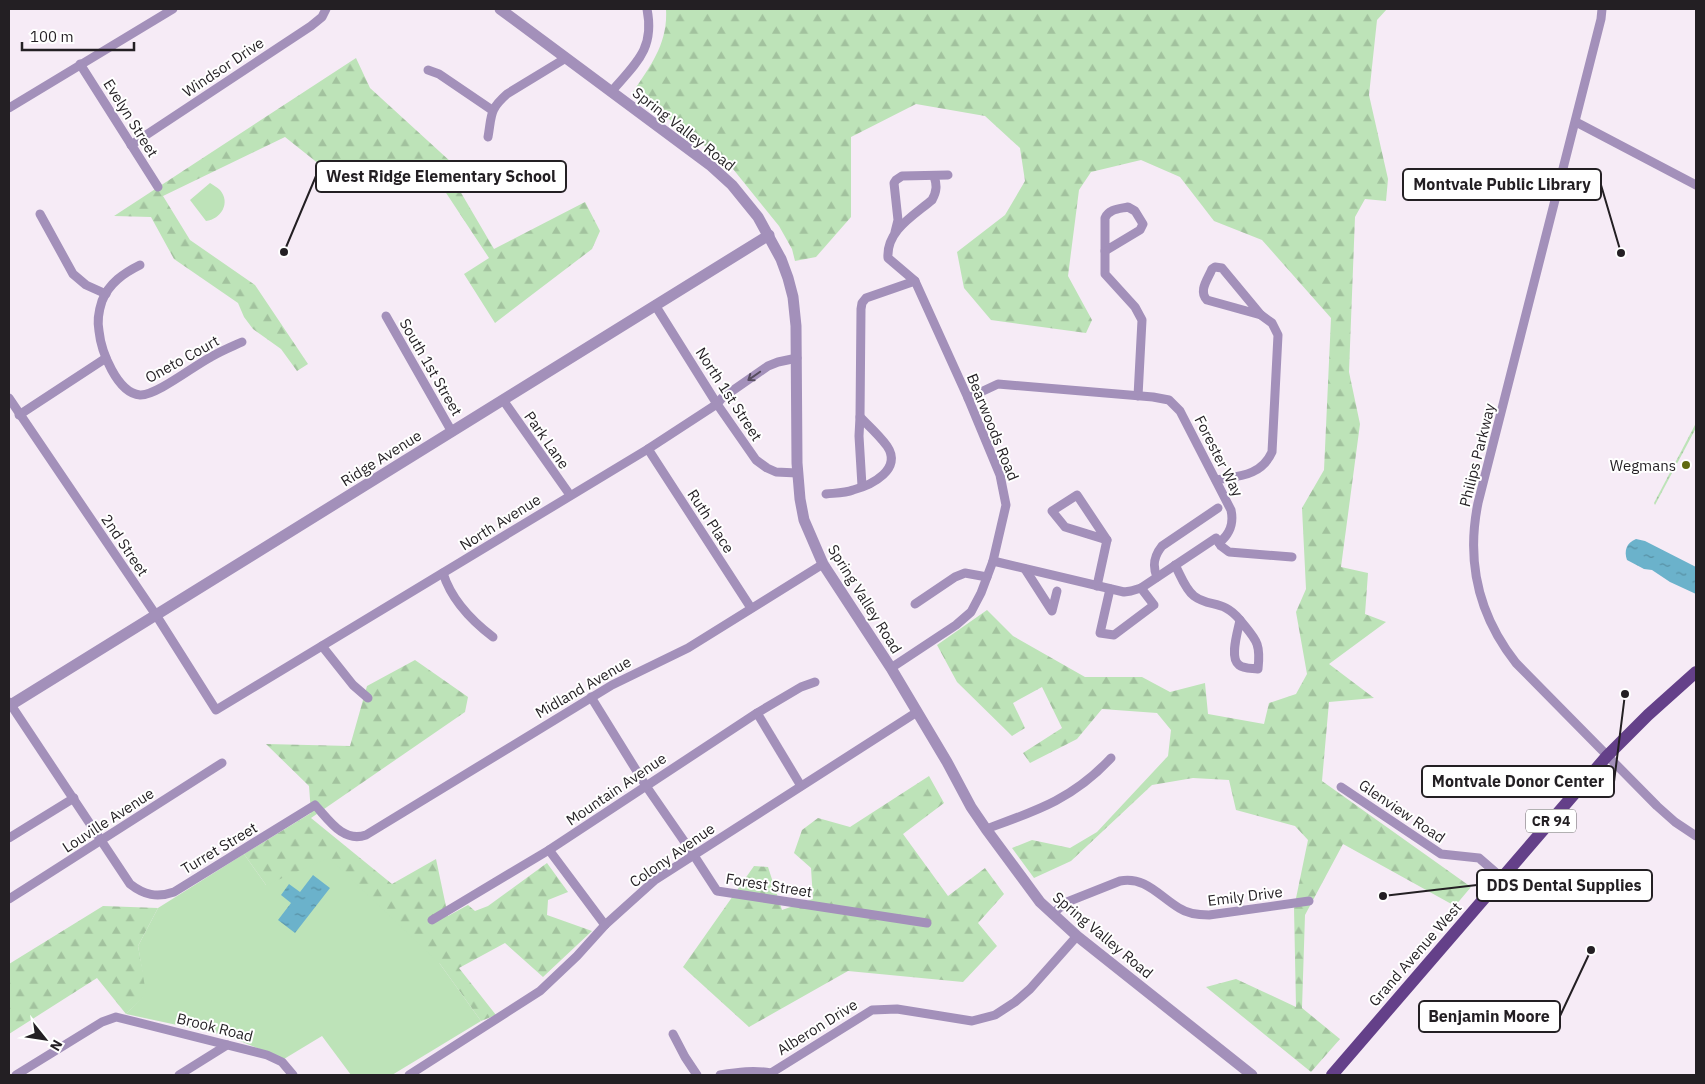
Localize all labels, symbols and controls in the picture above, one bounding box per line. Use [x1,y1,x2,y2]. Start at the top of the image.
scale bar [22,20,135,52]
text: 100 m [30,27,74,46]
street label: Windsor Drive [179,33,267,101]
street label: Evelyn Street [99,75,163,161]
street label: Spring Valley Road [629,83,739,175]
callout: West Ridge Elementary School [316,161,566,192]
text: West Ridge Elementary School [326,166,556,186]
callout: Montvale Public Library [1403,169,1601,200]
text: Montvale Public Library [1413,174,1591,194]
street label: South 1st Street [395,315,467,419]
street label: Oneto Court [142,331,222,387]
street label: North 1st Street [692,344,766,444]
one-way arrow [747,371,761,381]
street label: Bearwoods Road [963,371,1023,483]
street label: Philips Parkway [1455,401,1499,509]
street label: Park Lane [520,407,574,473]
street label: Forester Way [1190,412,1248,500]
street label: Ridge Avenue [337,426,425,490]
place label: Wegmans [1610,456,1676,475]
marker: Wegmans [1680,459,1692,471]
street label: Ruth Place [683,485,739,557]
street label: North Avenue [456,490,544,554]
street label: 2nd Street [97,510,153,580]
street label: Spring Valley Road [824,541,906,657]
street label: Midland Avenue [532,652,634,722]
street label: Mountain Avenue [562,748,670,830]
callout: Montvale Donor Center [1422,766,1614,797]
text: Montvale Donor Center [1432,771,1605,791]
street label: Glenview Road [1355,775,1449,847]
street label: Louville Avenue [59,783,157,857]
road number: CR 94 [1526,809,1576,832]
street label: Turret Street [177,818,261,878]
street label: Colony Avenue [626,819,718,891]
street label: Forest Street [724,869,814,901]
callout: DDS Dental Supplies [1477,870,1652,901]
text: DDS Dental Supplies [1486,875,1642,895]
street label: Emily Drive [1206,882,1284,910]
street label: Spring Valley Road [1049,888,1157,982]
street label: Grand Avenue West [1364,898,1466,1010]
street label: Alberon Drive [773,995,861,1059]
callout: Benjamin Moore [1419,1001,1560,1032]
text: Benjamin Moore [1428,1006,1550,1026]
street label: Brook Road [175,1008,255,1046]
north arrow [20,1014,70,1064]
text: N [46,1037,67,1054]

